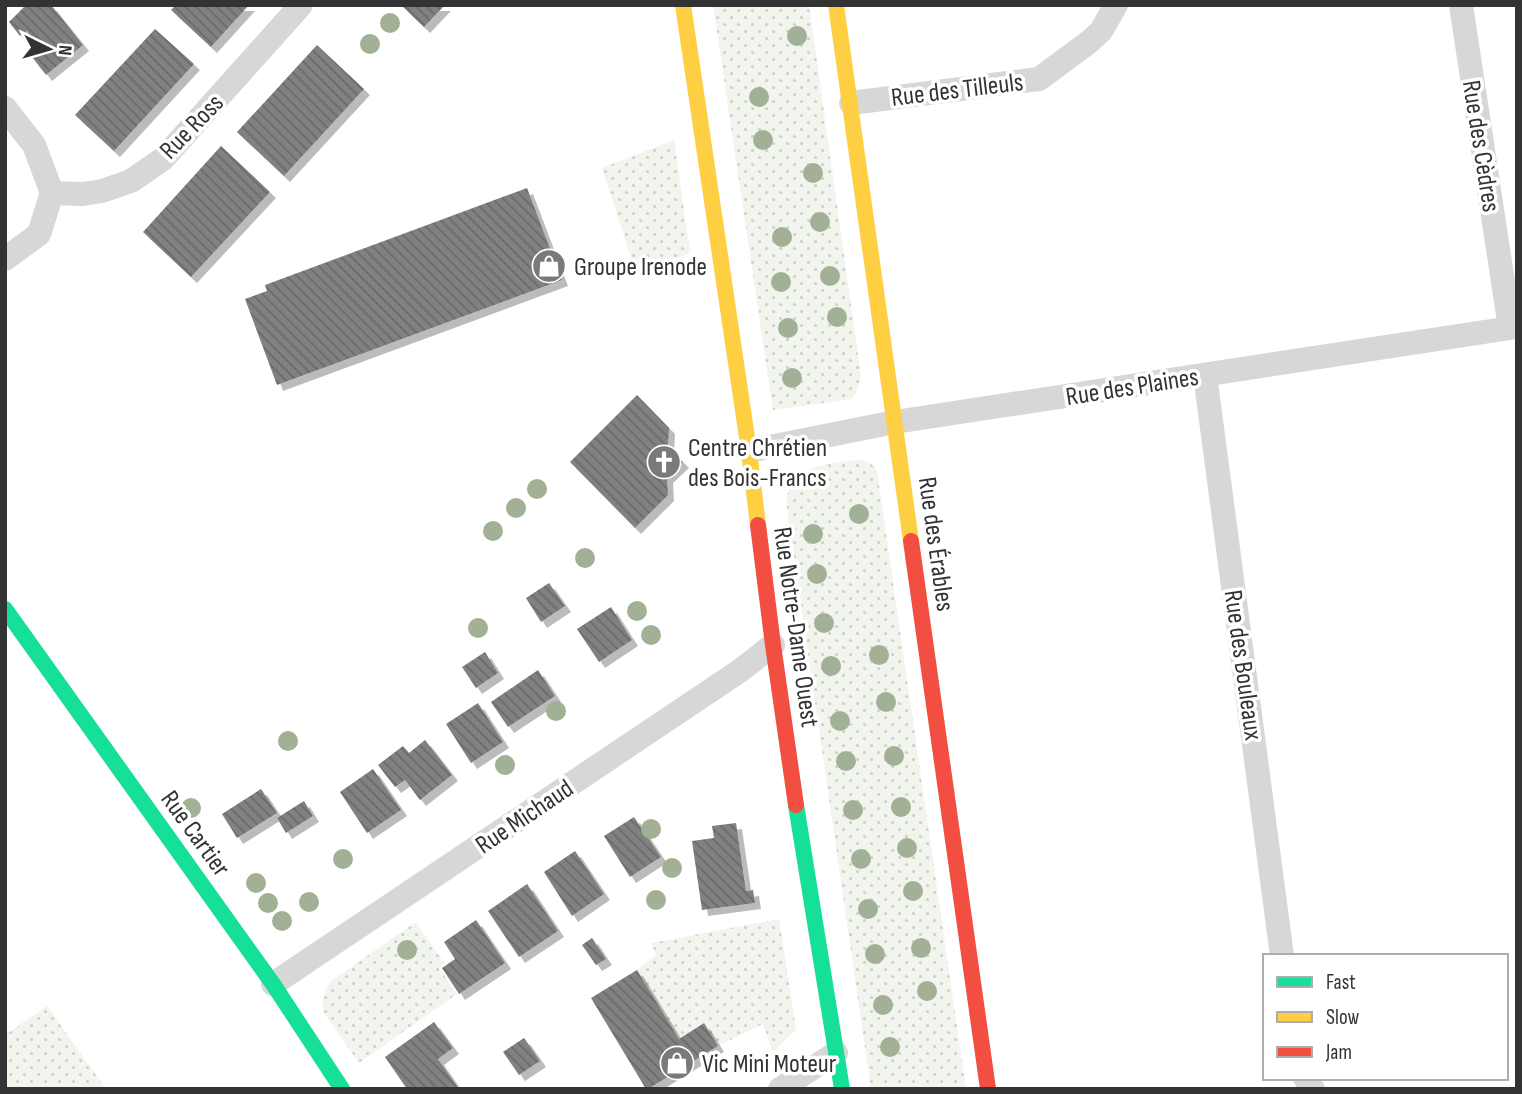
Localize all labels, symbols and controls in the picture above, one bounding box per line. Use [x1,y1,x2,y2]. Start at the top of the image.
north arrow [14,14,84,84]
text: N [53,44,76,56]
street label: Rue des Tilleuls [889,67,1025,114]
street label: Rue des Cèdres [1455,78,1506,214]
street label: Rue Ross [154,88,230,166]
shop icon: Groupe Irenode [530,247,568,285]
place label: Groupe Irenode [574,252,707,283]
street label: Rue des Plaines [1064,362,1201,413]
place label: Centre Chrétien des Bois-Francs [688,433,827,494]
church icon: Centre Chrétien des Bois-Francs [645,443,683,481]
street label: Rue des Érables [911,475,960,613]
street label: Rue Notre-Dame Ouest [766,525,825,729]
street label: Rue des Bouleaux [1217,588,1268,743]
street label: Rue Michaud [470,773,580,861]
street label: Rue Cartier [153,785,236,883]
legend [1263,954,1508,1080]
text: Fast [1326,970,1356,995]
text: Slow [1326,1005,1360,1030]
text: Jam [1325,1040,1352,1065]
shop icon: Vic Mini Moteur [658,1044,696,1082]
place label: Vic Mini Moteur [702,1049,837,1080]

